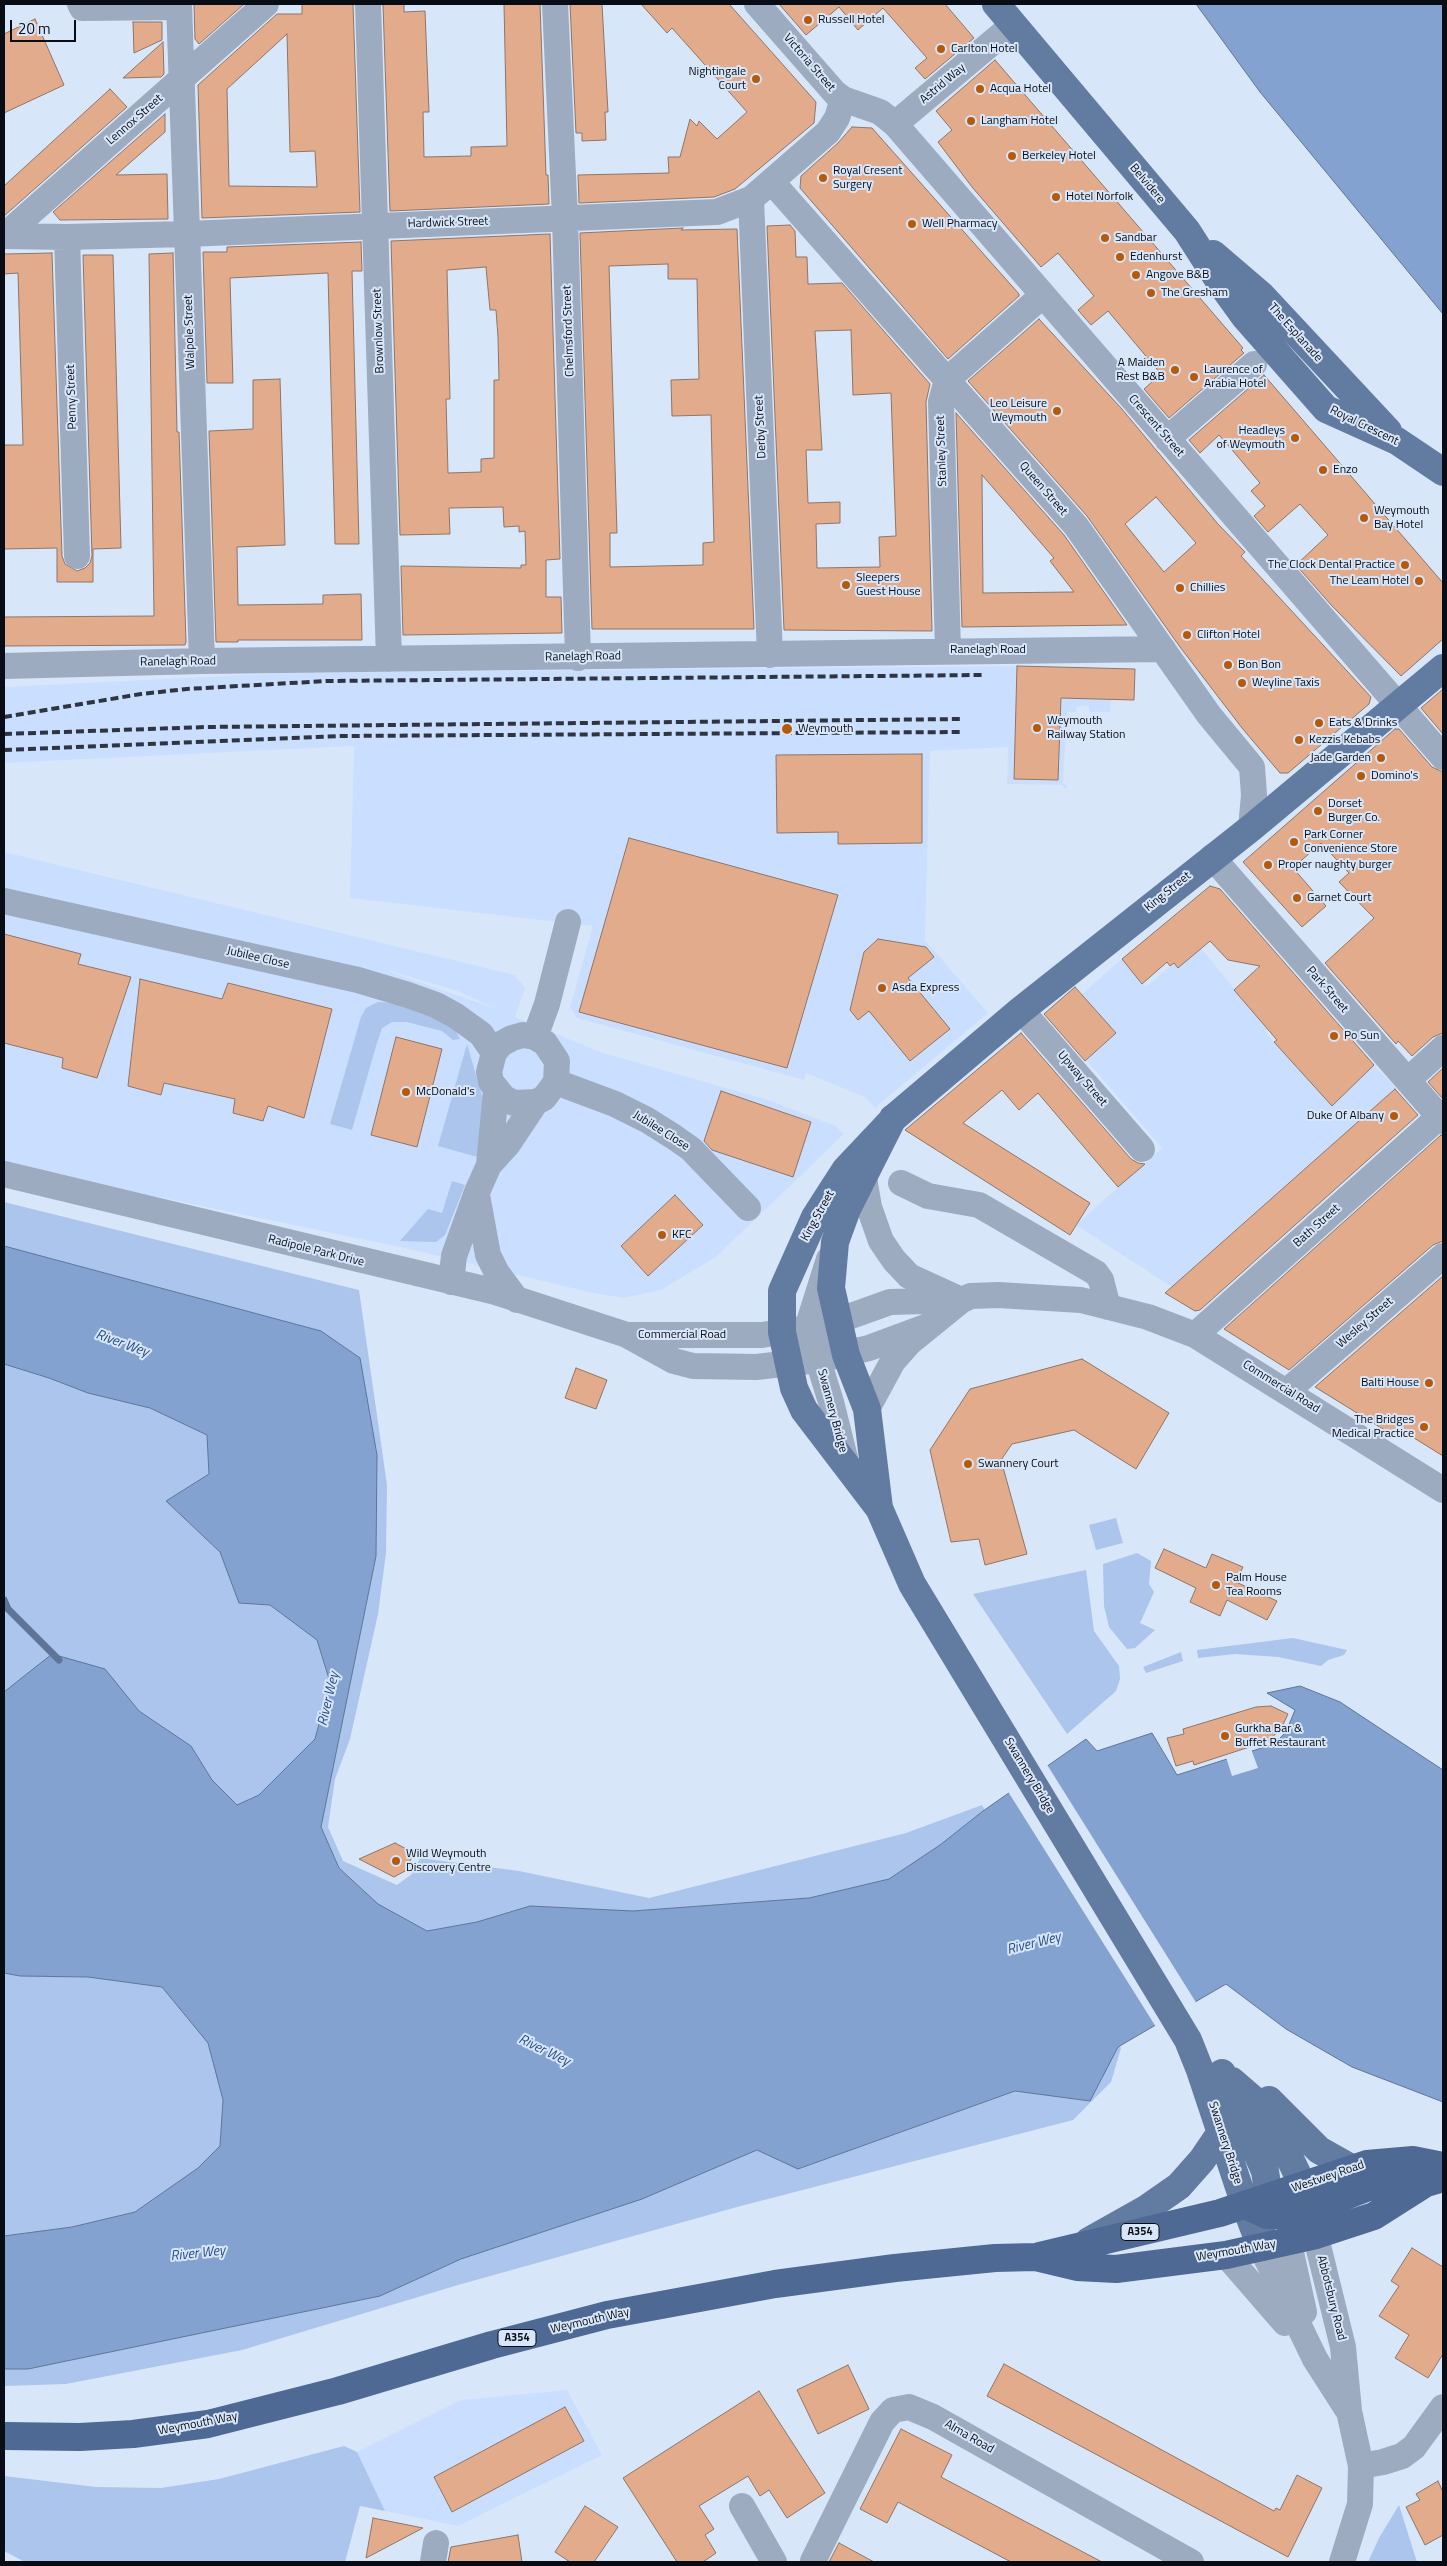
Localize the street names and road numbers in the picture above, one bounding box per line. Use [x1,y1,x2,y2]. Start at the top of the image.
street label: Victoria Street [780,31,838,95]
street label: Astrid Way [917,61,969,107]
street label: Lennox Street [104,92,166,148]
street label: Belvidere [1126,161,1168,207]
street label: Hardwick Street [407,214,489,232]
street label: Chelmsford Street [560,285,578,377]
street label: Brownlow Street [370,288,388,374]
street label: Walpole Street [182,295,198,369]
street label: The Esplanade [1265,301,1325,365]
street label: Penny Street [64,364,80,430]
street label: Crescent Street [1125,392,1187,460]
street label: Derby Street [752,395,770,459]
street label: Royal Crescent [1327,403,1401,449]
street label: Stanley Street [934,415,950,487]
street label: Queen Street [1016,459,1070,519]
street label: Ranelagh Road [950,643,1026,657]
street label: Ranelagh Road [545,649,621,665]
street label: Ranelagh Road [140,654,216,670]
street label: King Street [1142,869,1194,915]
street label: Jubilee Close [225,944,291,972]
street label: Park Street [1303,964,1351,1016]
street label: Upway Street [1054,1048,1110,1110]
street label: Jubilee Close [630,1108,692,1154]
street label: King Street [798,1188,838,1244]
street label: Bath Street [1291,1201,1343,1251]
street label: Radipole Park Drive [267,1232,365,1270]
street label: Wesley Street [1334,1295,1396,1351]
street label: Commercial Road [638,1328,726,1342]
street label: Commercial Road [1240,1358,1322,1416]
street label: Swannery Bridge [814,1368,850,1454]
street label: Swannery Bridge [1001,1736,1057,1816]
street label: Swannery Bridge [1205,2100,1245,2186]
street label: Westwey Road [1290,2158,1366,2196]
road number: A354 [1121,2224,1159,2240]
street label: Weymouth Way [1195,2237,1277,2265]
street label: Abbotsbury Road [1313,2254,1349,2342]
street label: Weymouth Way [549,2305,631,2337]
road number: A354 [498,2330,536,2346]
street label: Weymouth Way [157,2409,239,2439]
street label: Alma Road [942,2417,996,2457]

